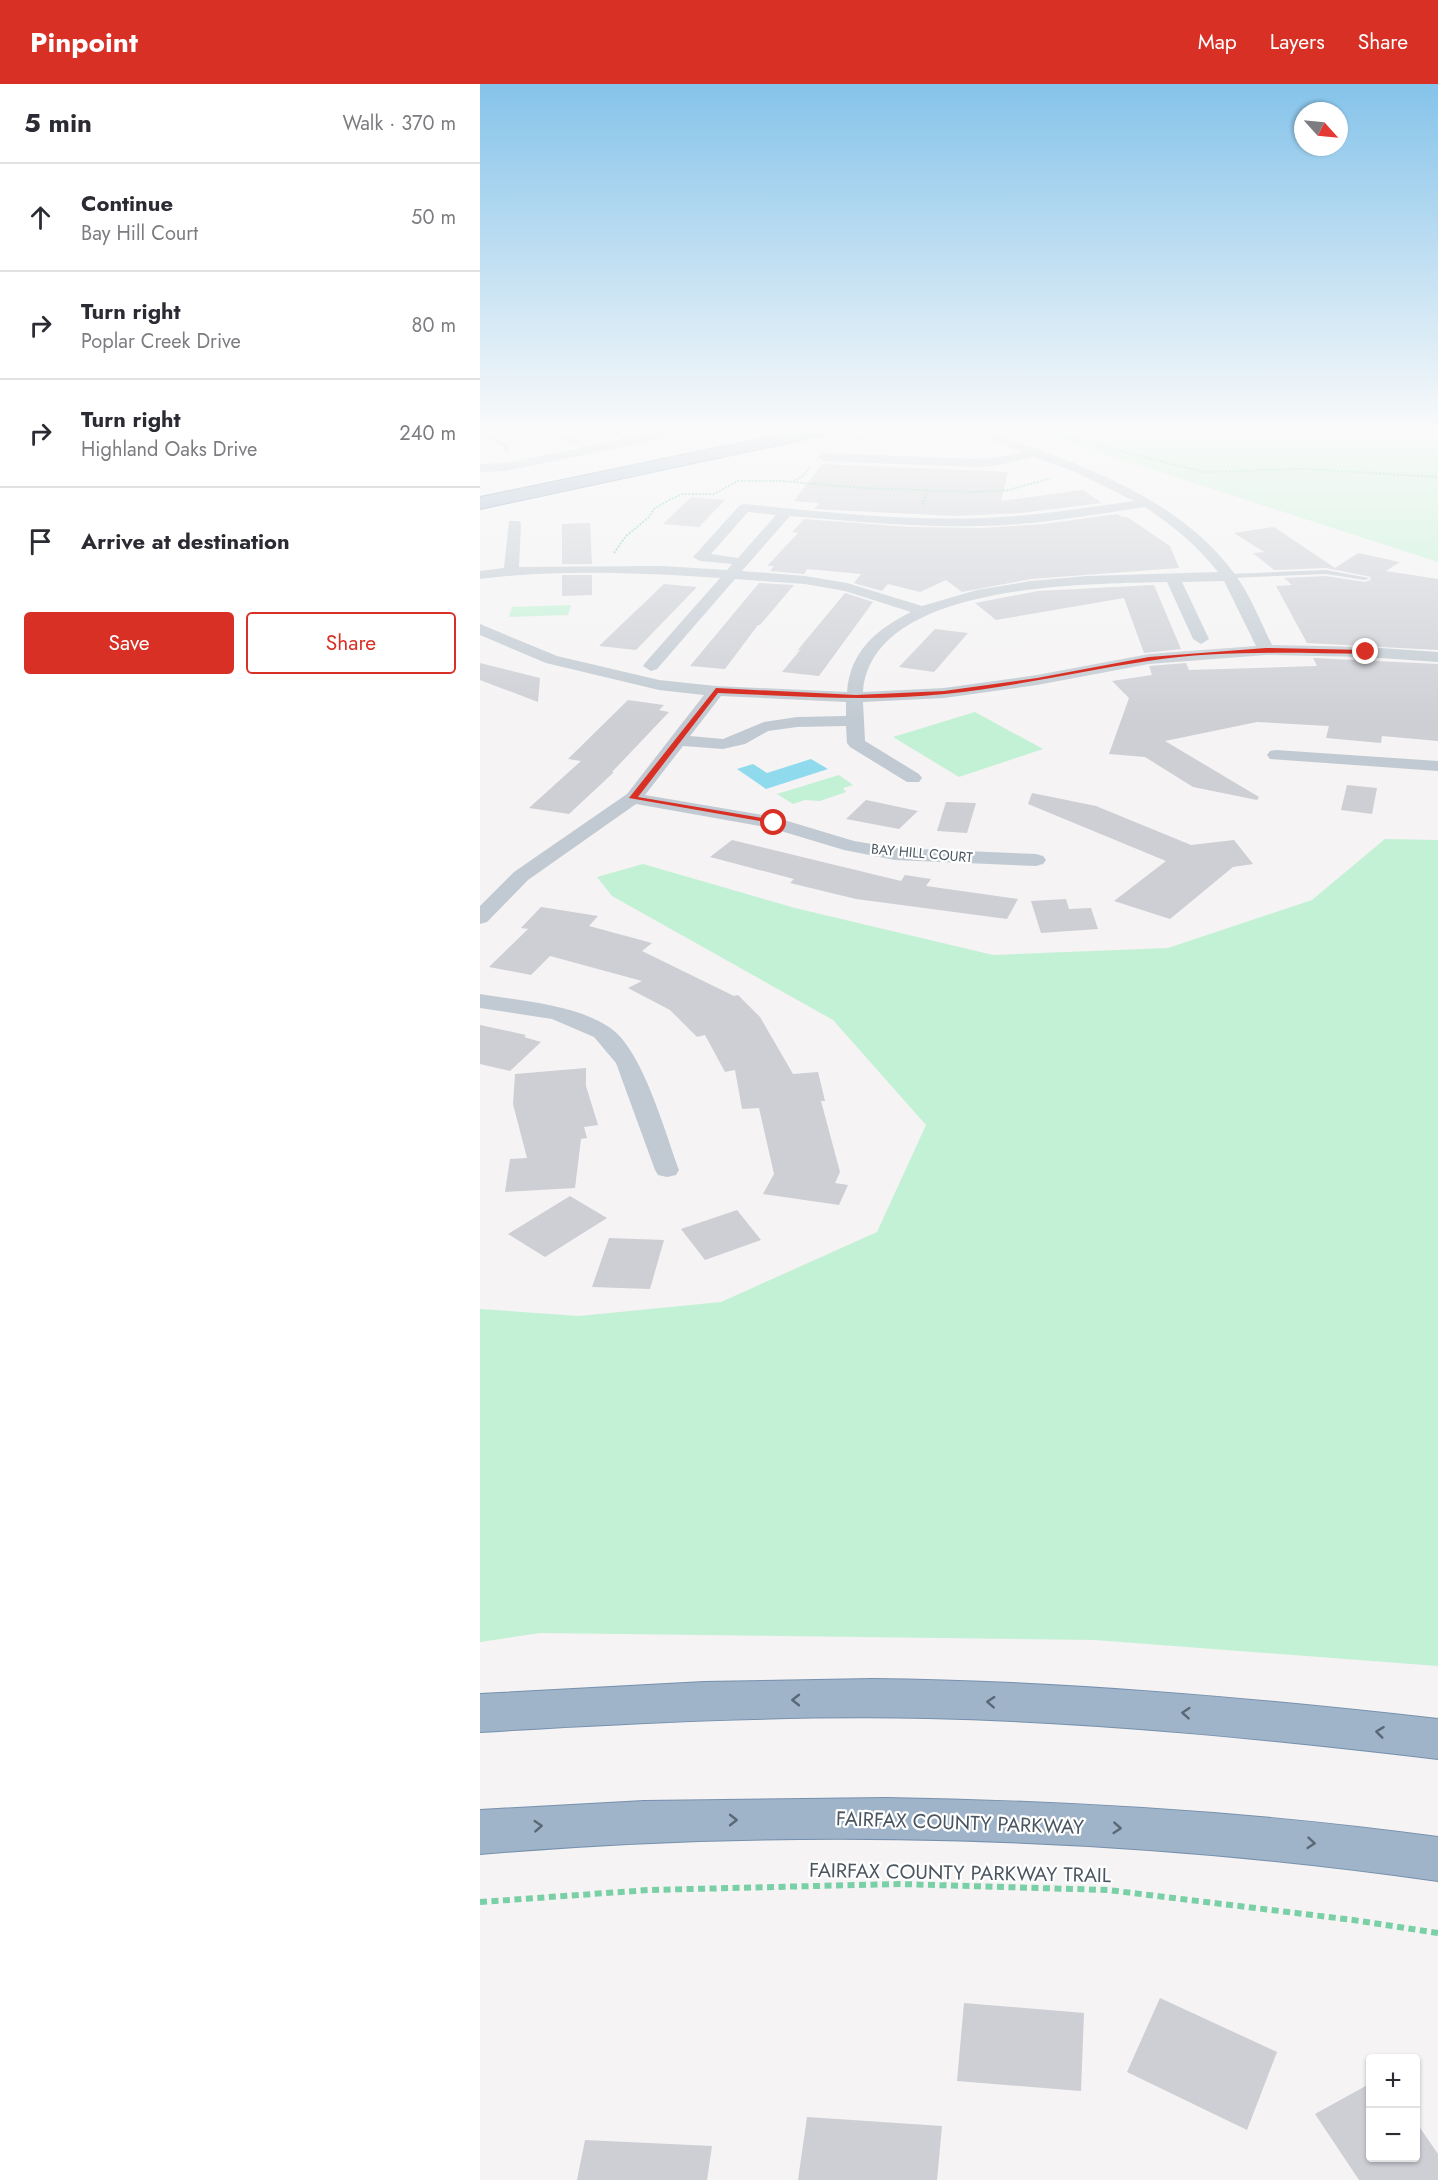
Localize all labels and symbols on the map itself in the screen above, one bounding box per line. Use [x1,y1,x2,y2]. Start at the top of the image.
north arrow [1294,102,1348,156]
route end [1352,638,1378,664]
route start [760,809,786,835]
street label: BAY HILL COURT [870,839,974,867]
one-way arrow [792,1694,801,1706]
one-way arrow [987,1696,996,1708]
one-way arrow [1181,1707,1190,1720]
one-way arrow [1375,1727,1384,1739]
street label: FAIRFAX COUNTY PARKWAY [836,1804,1085,1842]
one-way arrow [729,1814,738,1826]
one-way arrow [534,1820,543,1833]
one-way arrow [1112,1821,1121,1834]
one-way arrow [1307,1836,1316,1849]
street label: FAIRFAX COUNTY PARKWAY TRAIL [809,1856,1111,1890]

